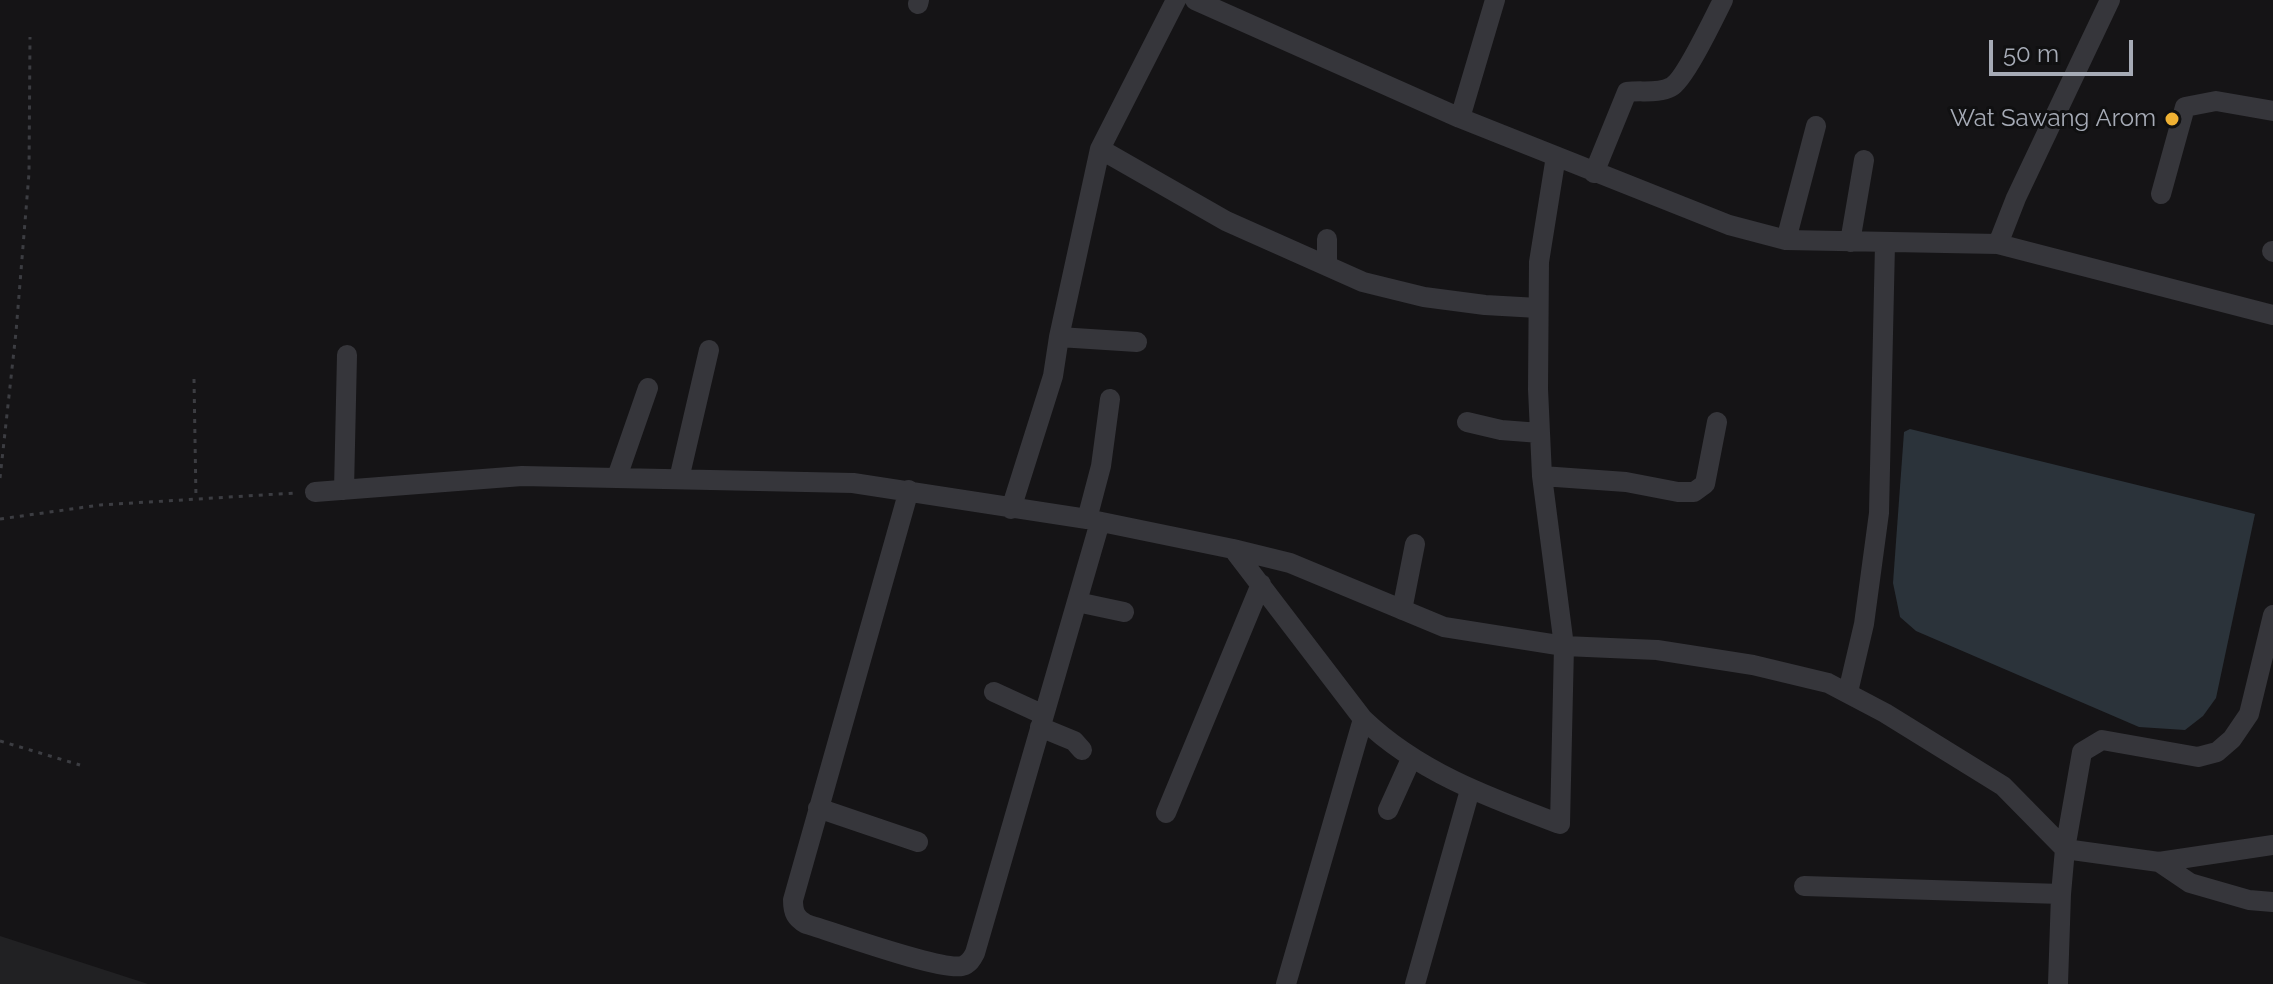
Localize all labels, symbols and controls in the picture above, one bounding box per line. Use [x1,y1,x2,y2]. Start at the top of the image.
scale bar [1993,24,2137,74]
text: 50 m [2003,39,2059,68]
place label: Wat Sawang Arom [1950,105,2156,133]
marker: Wat Sawang Arom [2163,110,2181,128]

